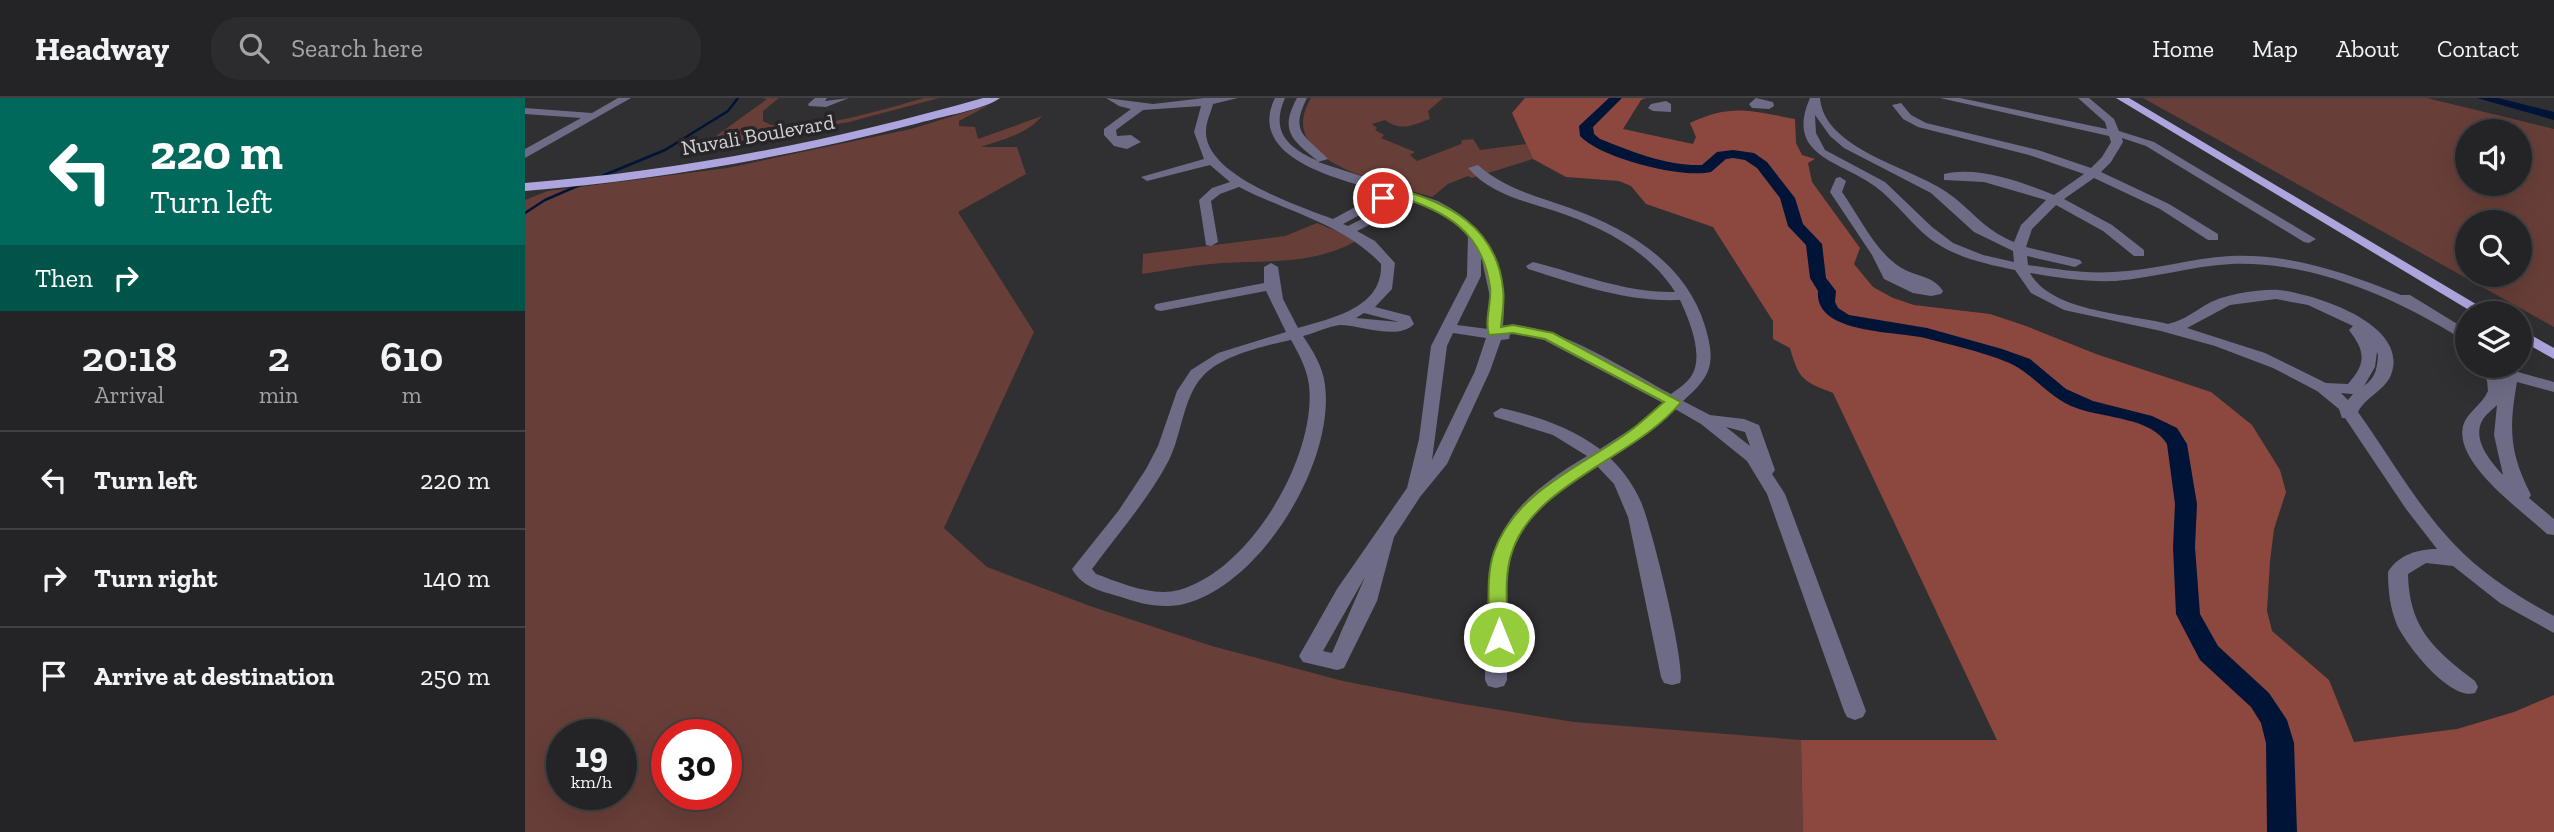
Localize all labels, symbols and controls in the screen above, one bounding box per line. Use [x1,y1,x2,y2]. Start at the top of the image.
search box [211,17,701,80]
text: Headway [35,29,169,68]
icon: search [235,29,273,67]
text: Search here [291,32,423,64]
text: Home [2152,34,2214,63]
text: Map [2252,34,2298,63]
text: About [2336,34,2399,63]
text: Contact [2437,34,2519,63]
street label: Nuvali Boulevard [679,109,837,160]
map controls [2455,119,2532,378]
button: sound [2455,119,2532,196]
text: 220 m [150,123,283,182]
icon: left [35,126,126,217]
pin [1353,168,1413,228]
icon: arrive [1364,179,1402,217]
text: Turn left [150,183,272,221]
button: search [2455,210,2532,287]
icon: right [107,259,145,297]
text: Then [35,262,93,294]
button: layers [2455,301,2532,378]
text: 20:18 [82,331,177,382]
text: 2 [268,331,290,382]
text: 610 [380,331,443,382]
text: Arrival [95,381,164,409]
text: min [259,381,298,409]
text: m [402,381,422,409]
icon: left [35,461,73,499]
text: Turn left [94,464,197,496]
text: 220 m [420,464,490,496]
icon: right [35,559,73,597]
text: Turn right [94,562,217,594]
text: 140 m [423,562,490,594]
position arrow [1462,600,1536,674]
icon: arrive [35,657,73,695]
text: Arrive at destination [94,660,334,692]
text: 250 m [420,660,490,692]
speed limit sign: 30 [651,719,742,810]
text: 19 [575,734,608,776]
text: km/h [571,771,612,793]

